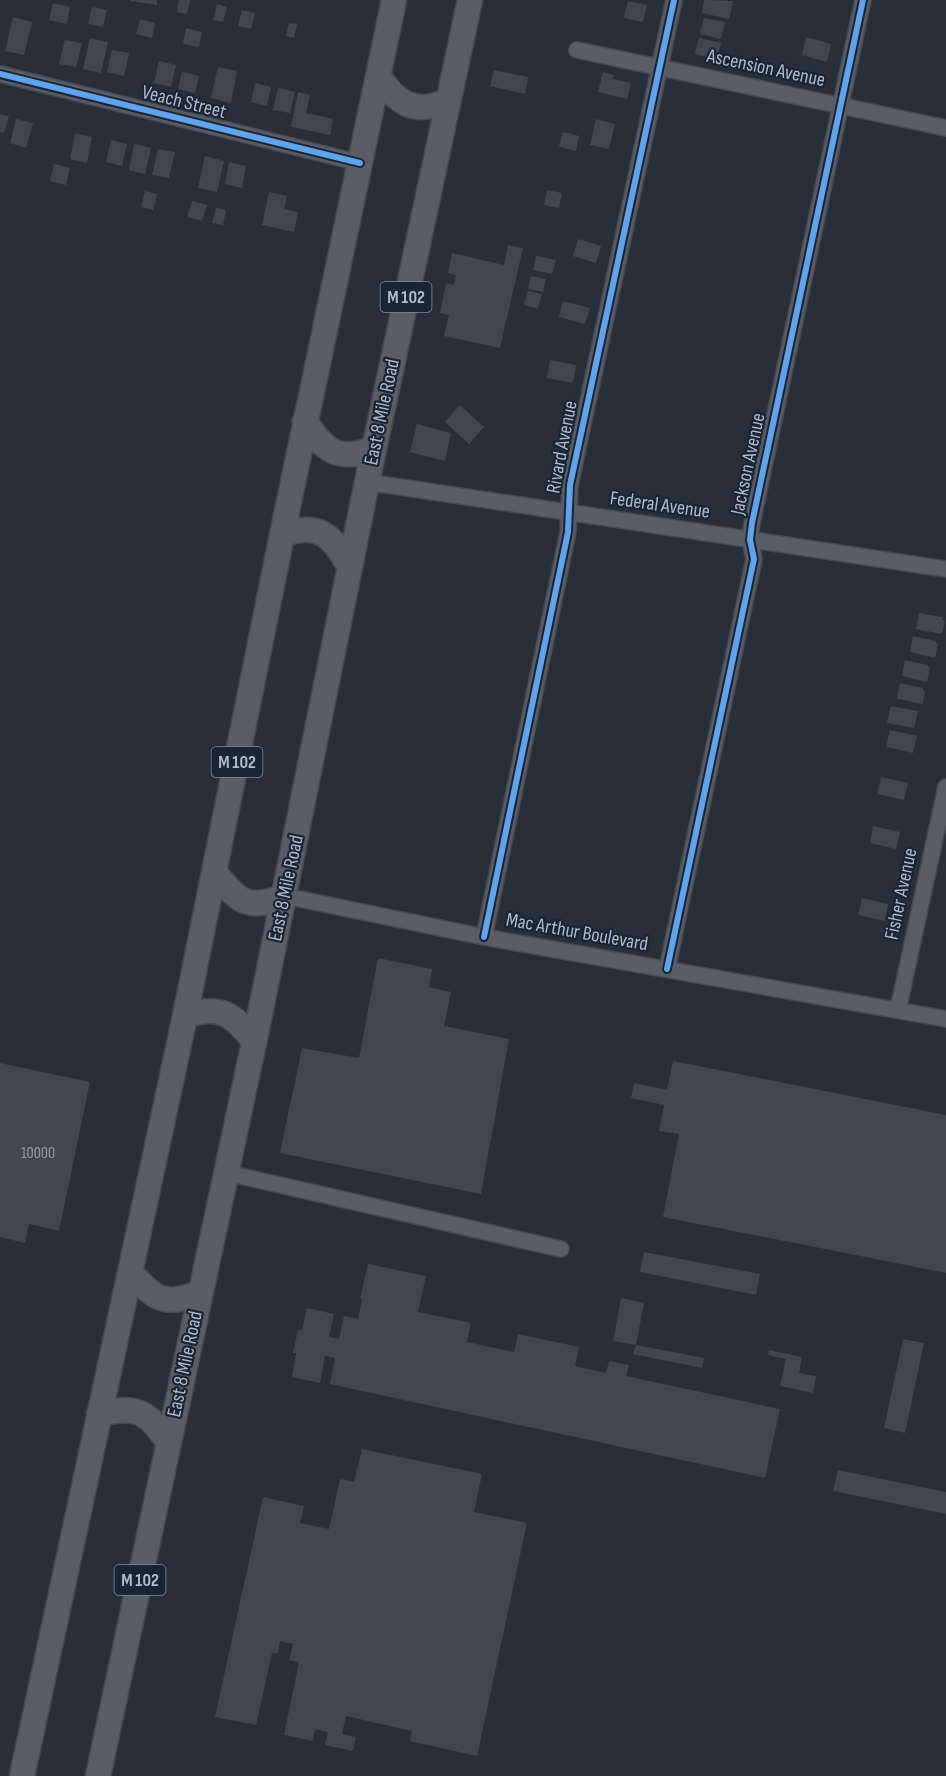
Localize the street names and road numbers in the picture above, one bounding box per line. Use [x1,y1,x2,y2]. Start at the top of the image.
street label: Ascension Avenue [704,44,827,92]
street label: Veach Street [139,80,229,124]
road number: M 102 [380,282,432,312]
street label: East 8 Mile Road [359,357,405,467]
street label: Rivard Avenue [541,399,583,495]
street label: Jackson Avenue [725,411,770,518]
street label: Federal Avenue [608,486,712,524]
road number: M 102 [212,747,262,777]
street label: East 8 Mile Road [263,833,309,943]
street label: Fisher Avenue [880,846,922,942]
street label: Mac Arthur Boulevard [504,908,650,956]
street label: East 8 Mile Road [162,1309,208,1419]
road number: M 102 [114,1565,166,1595]

